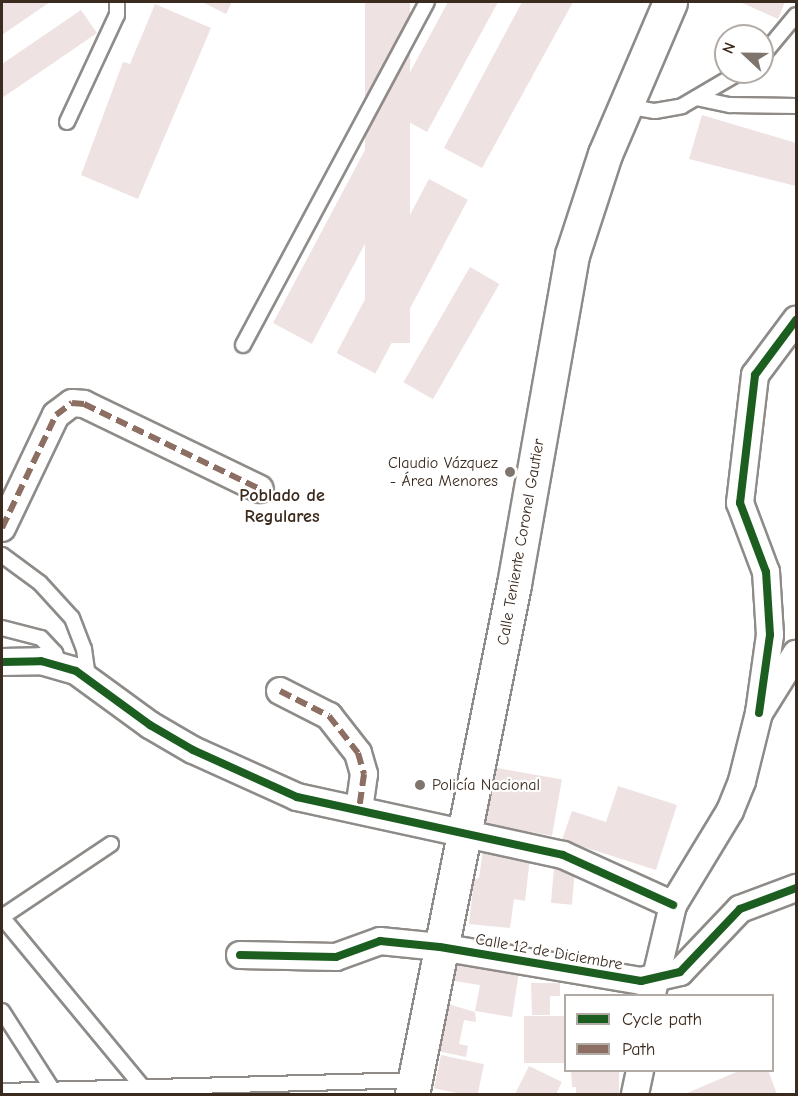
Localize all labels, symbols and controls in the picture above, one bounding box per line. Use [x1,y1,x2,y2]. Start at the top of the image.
north arrow [714,24,774,84]
text: N [719,40,739,56]
street label: Calle Teniente Coronel Gautier [493,437,549,647]
place label: Claudio Vázquez - Área Menores [388,453,498,491]
marker: Claudio Vázquez - Área Menores [503,465,517,479]
district label: Poblado de Regulares [239,486,325,528]
place label: Policía Nacional [432,775,540,795]
marker: Policía Nacional [413,778,427,792]
street label: Calle 12 de Diciembre [474,930,624,974]
legend [564,994,774,1072]
text: Cycle path [622,1009,702,1030]
text: Path [622,1039,655,1060]

